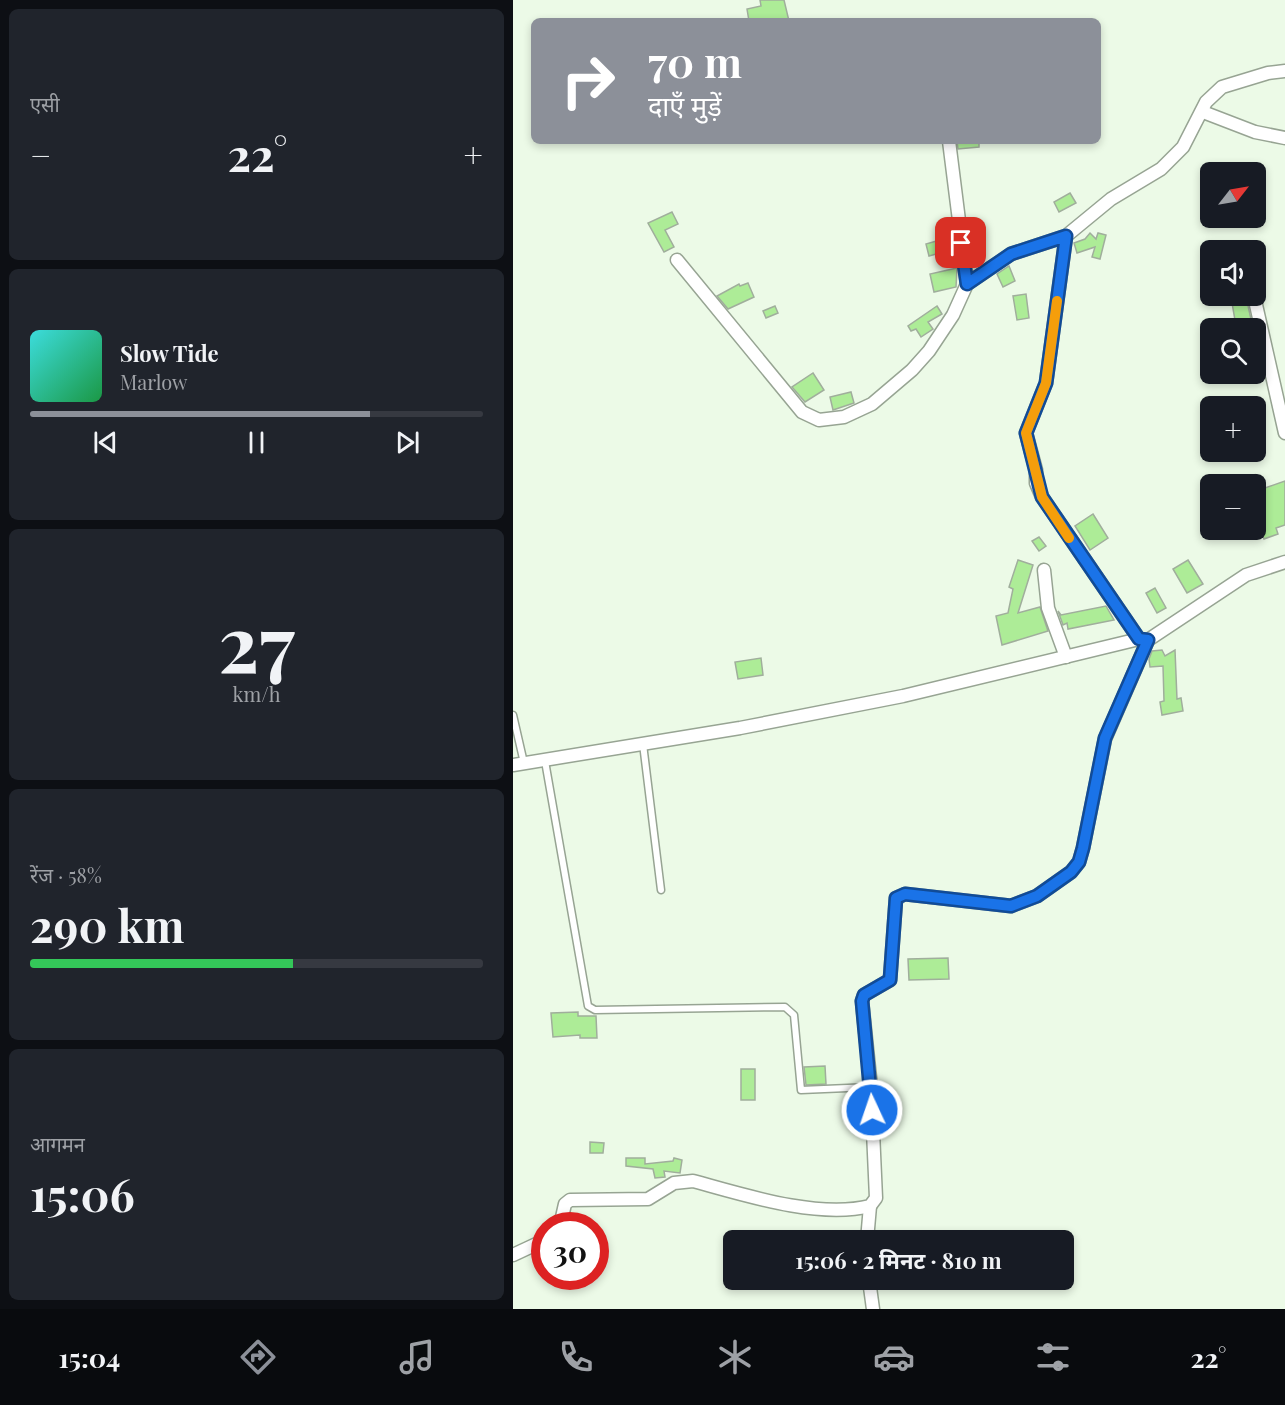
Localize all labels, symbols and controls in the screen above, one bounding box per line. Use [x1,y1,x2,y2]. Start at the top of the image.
text: 70 m [648,33,742,89]
icon: right [549,42,627,120]
text: दाएँ मुड़ें [648,87,722,123]
text: एसी [30,90,60,117]
text: 22° [228,123,287,183]
text: − [30,132,51,176]
text: + [464,132,483,176]
north arrow [1200,162,1266,228]
map controls [1200,162,1266,540]
pin [935,217,986,268]
icon: arrive [944,226,977,259]
button: sound [1200,240,1266,306]
button: search [1200,318,1266,384]
text: Slow Tide [120,338,219,368]
text: Marlow [120,368,188,395]
button: + [1200,396,1266,462]
icon: previous [89,426,122,459]
icon: pause [240,426,273,459]
icon: next [391,426,424,459]
button: − [1200,474,1266,540]
text: 27 [218,589,295,693]
text: km/h [233,680,280,707]
text: रेंज · 58% [30,861,102,888]
text: 290 km [30,894,184,954]
position arrow [840,1078,904,1142]
text: आगमन [30,1130,85,1157]
text: 15:06 [30,1163,135,1223]
speed limit sign: 30 [531,1212,609,1290]
text: 15:06 · 2 मिनट · 810 m [795,1245,1002,1275]
icon: directions [237,1336,279,1378]
icon: music [396,1336,438,1378]
icon: phone [555,1336,597,1378]
icon: climate [714,1336,756,1378]
icon: car [873,1336,915,1378]
icon: filters [1032,1336,1074,1378]
text: 15:04 [58,1339,120,1375]
text: 22° [1191,1339,1226,1375]

